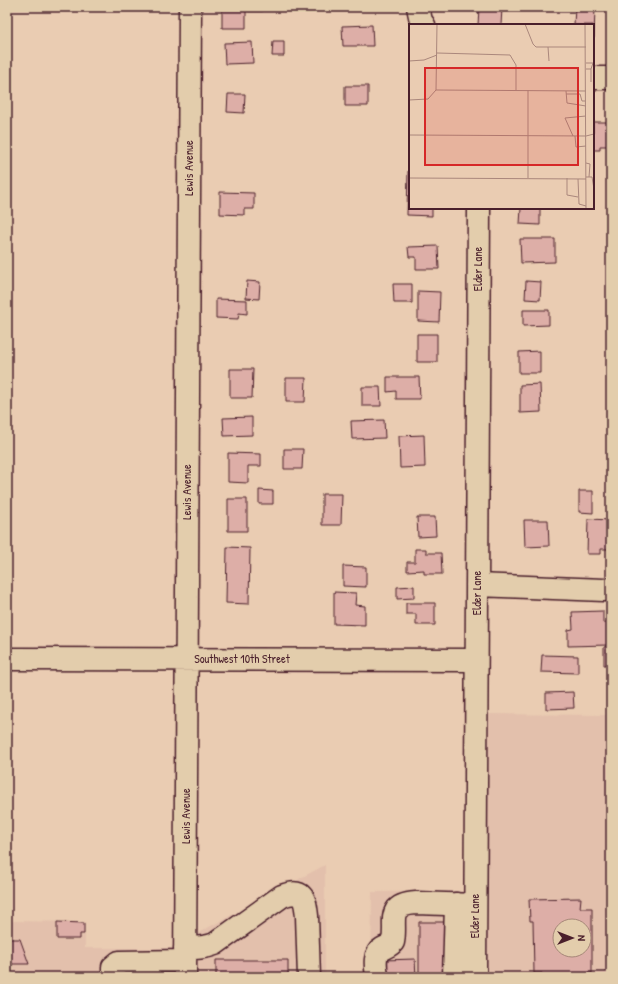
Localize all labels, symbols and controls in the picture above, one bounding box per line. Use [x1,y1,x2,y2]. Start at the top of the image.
inset map [409,24,594,209]
street label: Lewis Avenue [180,140,197,196]
street label: Elder Lane [469,246,486,291]
street label: Lewis Avenue [178,464,195,520]
street label: Elder Lane [468,570,485,615]
street label: Southwest 10th Street [194,650,291,667]
street label: Lewis Avenue [177,788,194,844]
street label: Elder Lane [466,893,483,938]
north arrow [552,918,592,958]
text: N [575,935,589,941]

